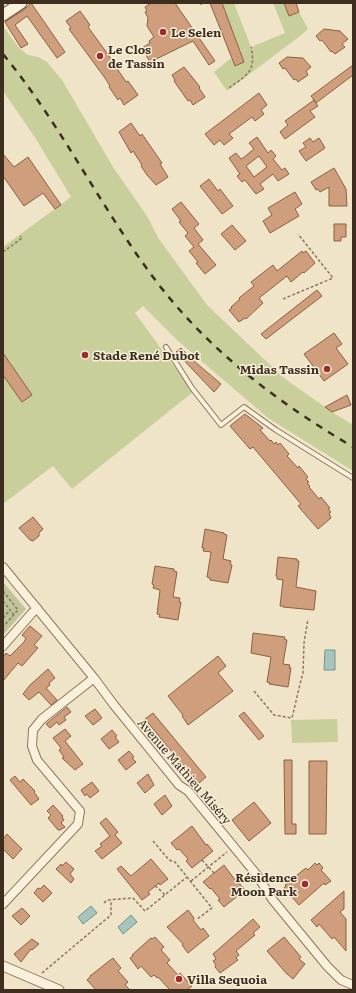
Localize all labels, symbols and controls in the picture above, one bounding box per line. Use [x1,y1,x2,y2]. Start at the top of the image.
place label: Le Selen [171,23,222,41]
marker: Le Selen [158,27,168,37]
place label: Le Clos de Tassin [108,40,166,72]
marker: Le Clos de Tassin [95,51,105,61]
place label: Stade René Dubot [93,346,201,364]
marker: Stade René Dubot [80,350,90,360]
place label: Midas Tassin [240,360,320,378]
marker: Midas Tassin [322,364,332,374]
street label: Avenue Mathieu Miséry [134,714,236,828]
place label: Résidence Moon Park [231,868,298,900]
marker: Résidence Moon Park [300,879,310,889]
place label: Villa Sequoia [187,970,267,988]
marker: Villa Sequoia [174,974,184,984]

